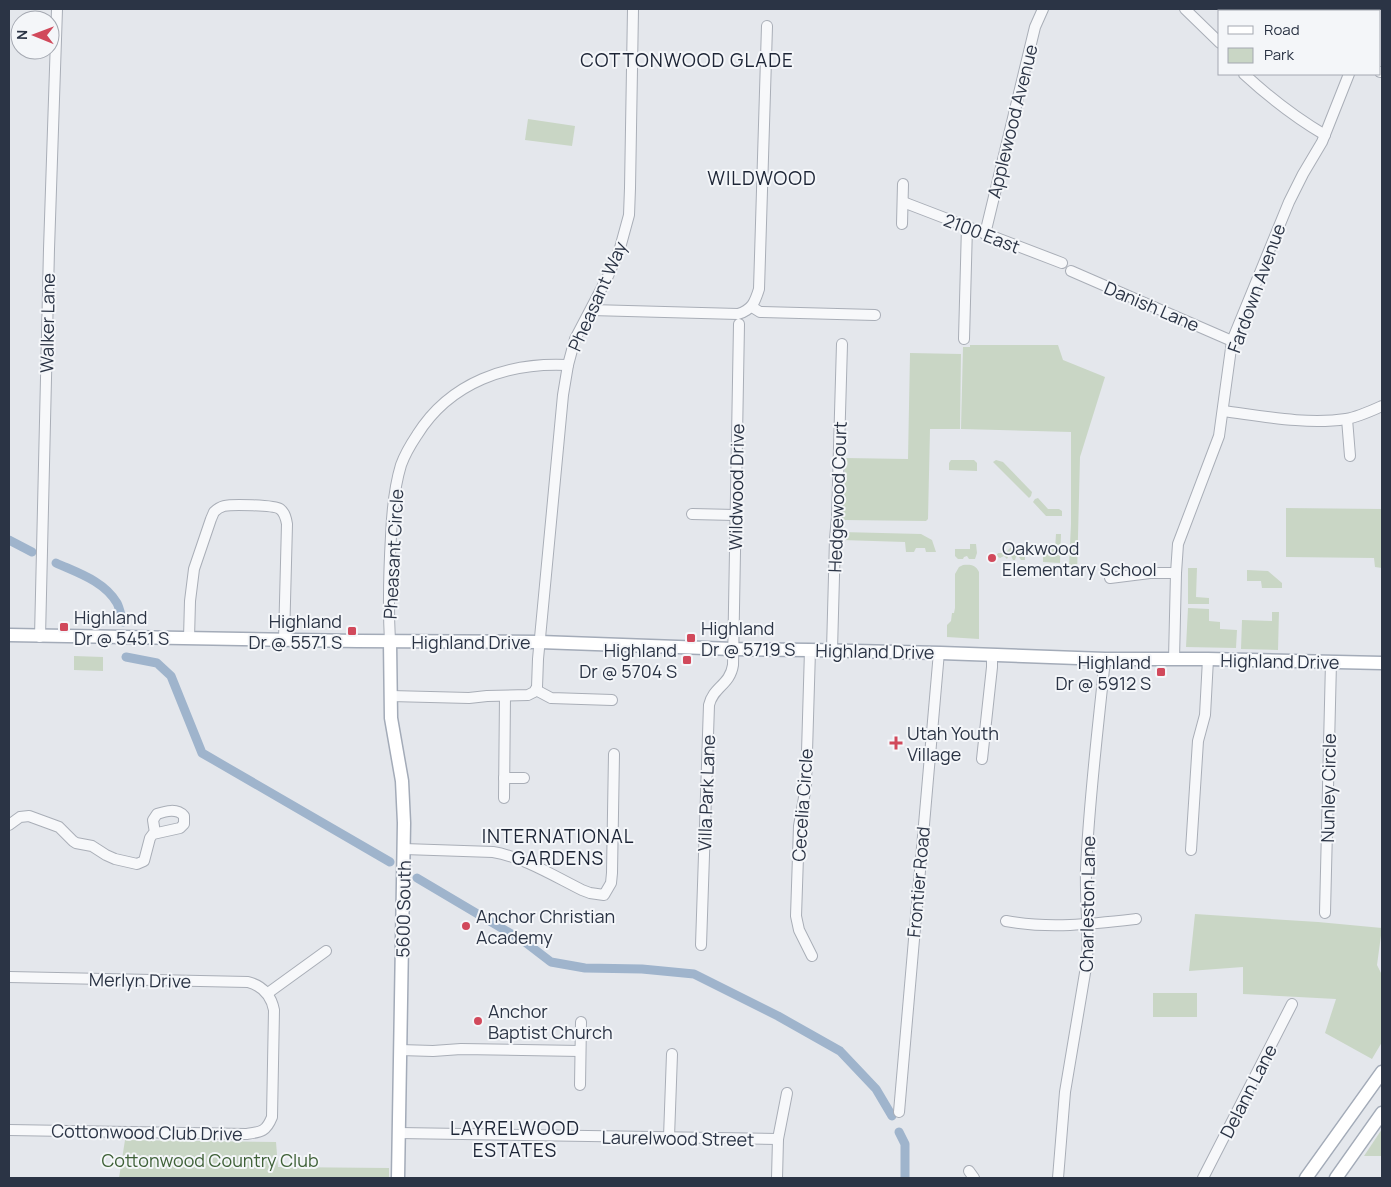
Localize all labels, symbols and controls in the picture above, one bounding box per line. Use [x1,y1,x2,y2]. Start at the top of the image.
north arrow [10,10,60,60]
legend [1218,10,1381,75]
text: Road [1264,19,1300,40]
text: N [12,30,31,40]
street label: Applewood Avenue [981,42,1043,200]
text: Park [1264,44,1294,65]
district label: COTTONWOOD GLADE [580,47,794,73]
district label: WILDWOOD [707,165,817,191]
street label: 2100 East [940,208,1024,258]
street label: Fardown Avenue [1222,220,1290,356]
street label: Pheasant Way [562,237,632,355]
street label: Walker Lane [34,273,60,373]
street label: Danish Lane [1101,275,1203,337]
street label: Hedgewood Court [822,421,852,573]
street label: Wildwood Drive [723,423,749,551]
street label: Pheasant Circle [378,488,408,620]
place label: Oakwood Elementary School [1002,536,1157,581]
marker: Oakwood Elementary School [986,552,998,564]
place label: Highland Dr @ 5451 S [74,605,169,650]
place label: Highland Dr @ 5571 S [248,609,342,654]
place label: Highland Dr @ 5719 S [701,616,795,661]
marker: Highland Dr @ 5451 S [58,621,70,633]
marker: Highland Dr @ 5571 S [346,625,358,637]
street label: Highland Drive [411,630,531,654]
marker: Highland Dr @ 5719 S [685,632,697,644]
place label: Highland Dr @ 5704 S [579,638,677,683]
street label: Highland Drive [815,638,935,664]
street label: Highland Drive [1220,648,1340,674]
place label: Highland Dr @ 5912 S [1055,650,1151,695]
marker: Highland Dr @ 5704 S [681,654,693,666]
marker: Highland Dr @ 5912 S [1155,666,1167,678]
place label: Utah Youth Village [907,721,999,766]
street label: Nunley Circle [1315,733,1341,843]
street label: Villa Park Lane [692,734,720,852]
marker: Utah Youth Village [889,736,903,750]
street label: Cecelia Circle [786,748,818,862]
district label: INTERNATIONAL GARDENS [482,823,634,871]
street label: Frontier Road [901,825,935,939]
street label: Charleston Lane [1074,836,1100,972]
street label: 5600 South [390,860,416,958]
place label: Anchor Christian Academy [476,904,615,949]
marker: Anchor Christian Academy [460,920,472,932]
street label: Merlyn Drive [89,967,191,993]
place label: Anchor Baptist Church [488,999,613,1044]
marker: Anchor Baptist Church [472,1015,484,1027]
street label: Delann Lane [1214,1040,1282,1142]
district label: LAYRELWOOD ESTATES [450,1115,580,1163]
street label: Cottonwood Club Drive [51,1118,243,1146]
street label: Laurelwood Street [601,1125,755,1151]
park label: Cottonwood Country Club [101,1148,319,1172]

